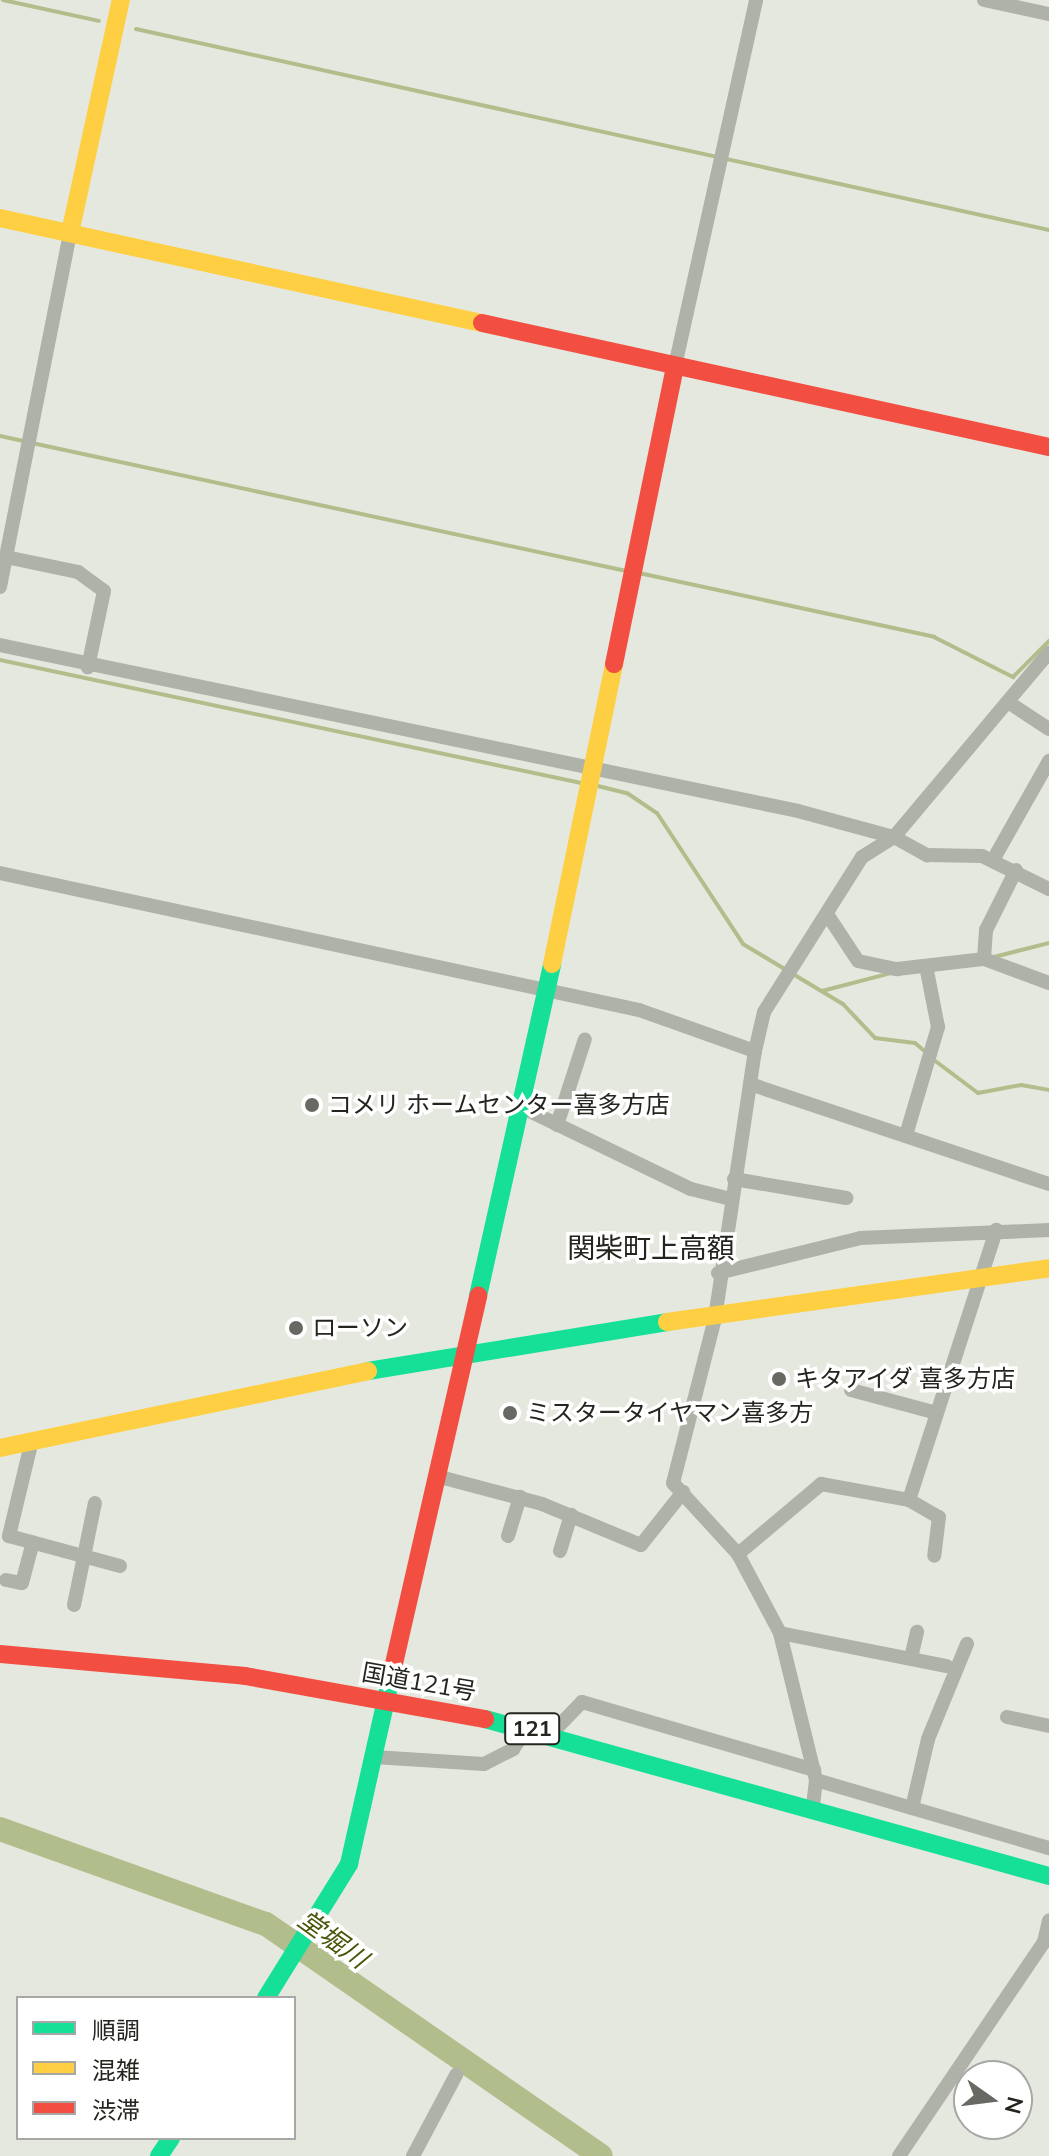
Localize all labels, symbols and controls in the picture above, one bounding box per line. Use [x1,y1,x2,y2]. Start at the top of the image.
place label: コメリ ホームセンター喜多方店 [328,1091,670,1119]
marker: コメリ ホームセンター喜多方店 [303,1096,321,1114]
district label: 関柴町上高額 [567,1231,735,1265]
place label: ローソン [312,1314,408,1342]
marker: ローソン [287,1319,305,1337]
place label: キタアイダ 喜多方店 [795,1365,1017,1393]
marker: キタアイダ 喜多方店 [770,1370,788,1388]
place label: ミスタータイヤマン喜多方 [526,1399,814,1427]
marker: ミスタータイヤマン喜多方 [501,1404,519,1422]
street label: 国道121号 [360,1658,478,1706]
road number: 121 [504,1711,560,1747]
water label: 堂堀川 [292,1903,374,1975]
legend [16,1996,296,2140]
text: 順調 [92,2015,140,2045]
text: 混雑 [92,2055,140,2085]
north arrow [953,2060,1033,2140]
text: N [999,2094,1030,2117]
text: 渋滞 [92,2095,140,2125]

